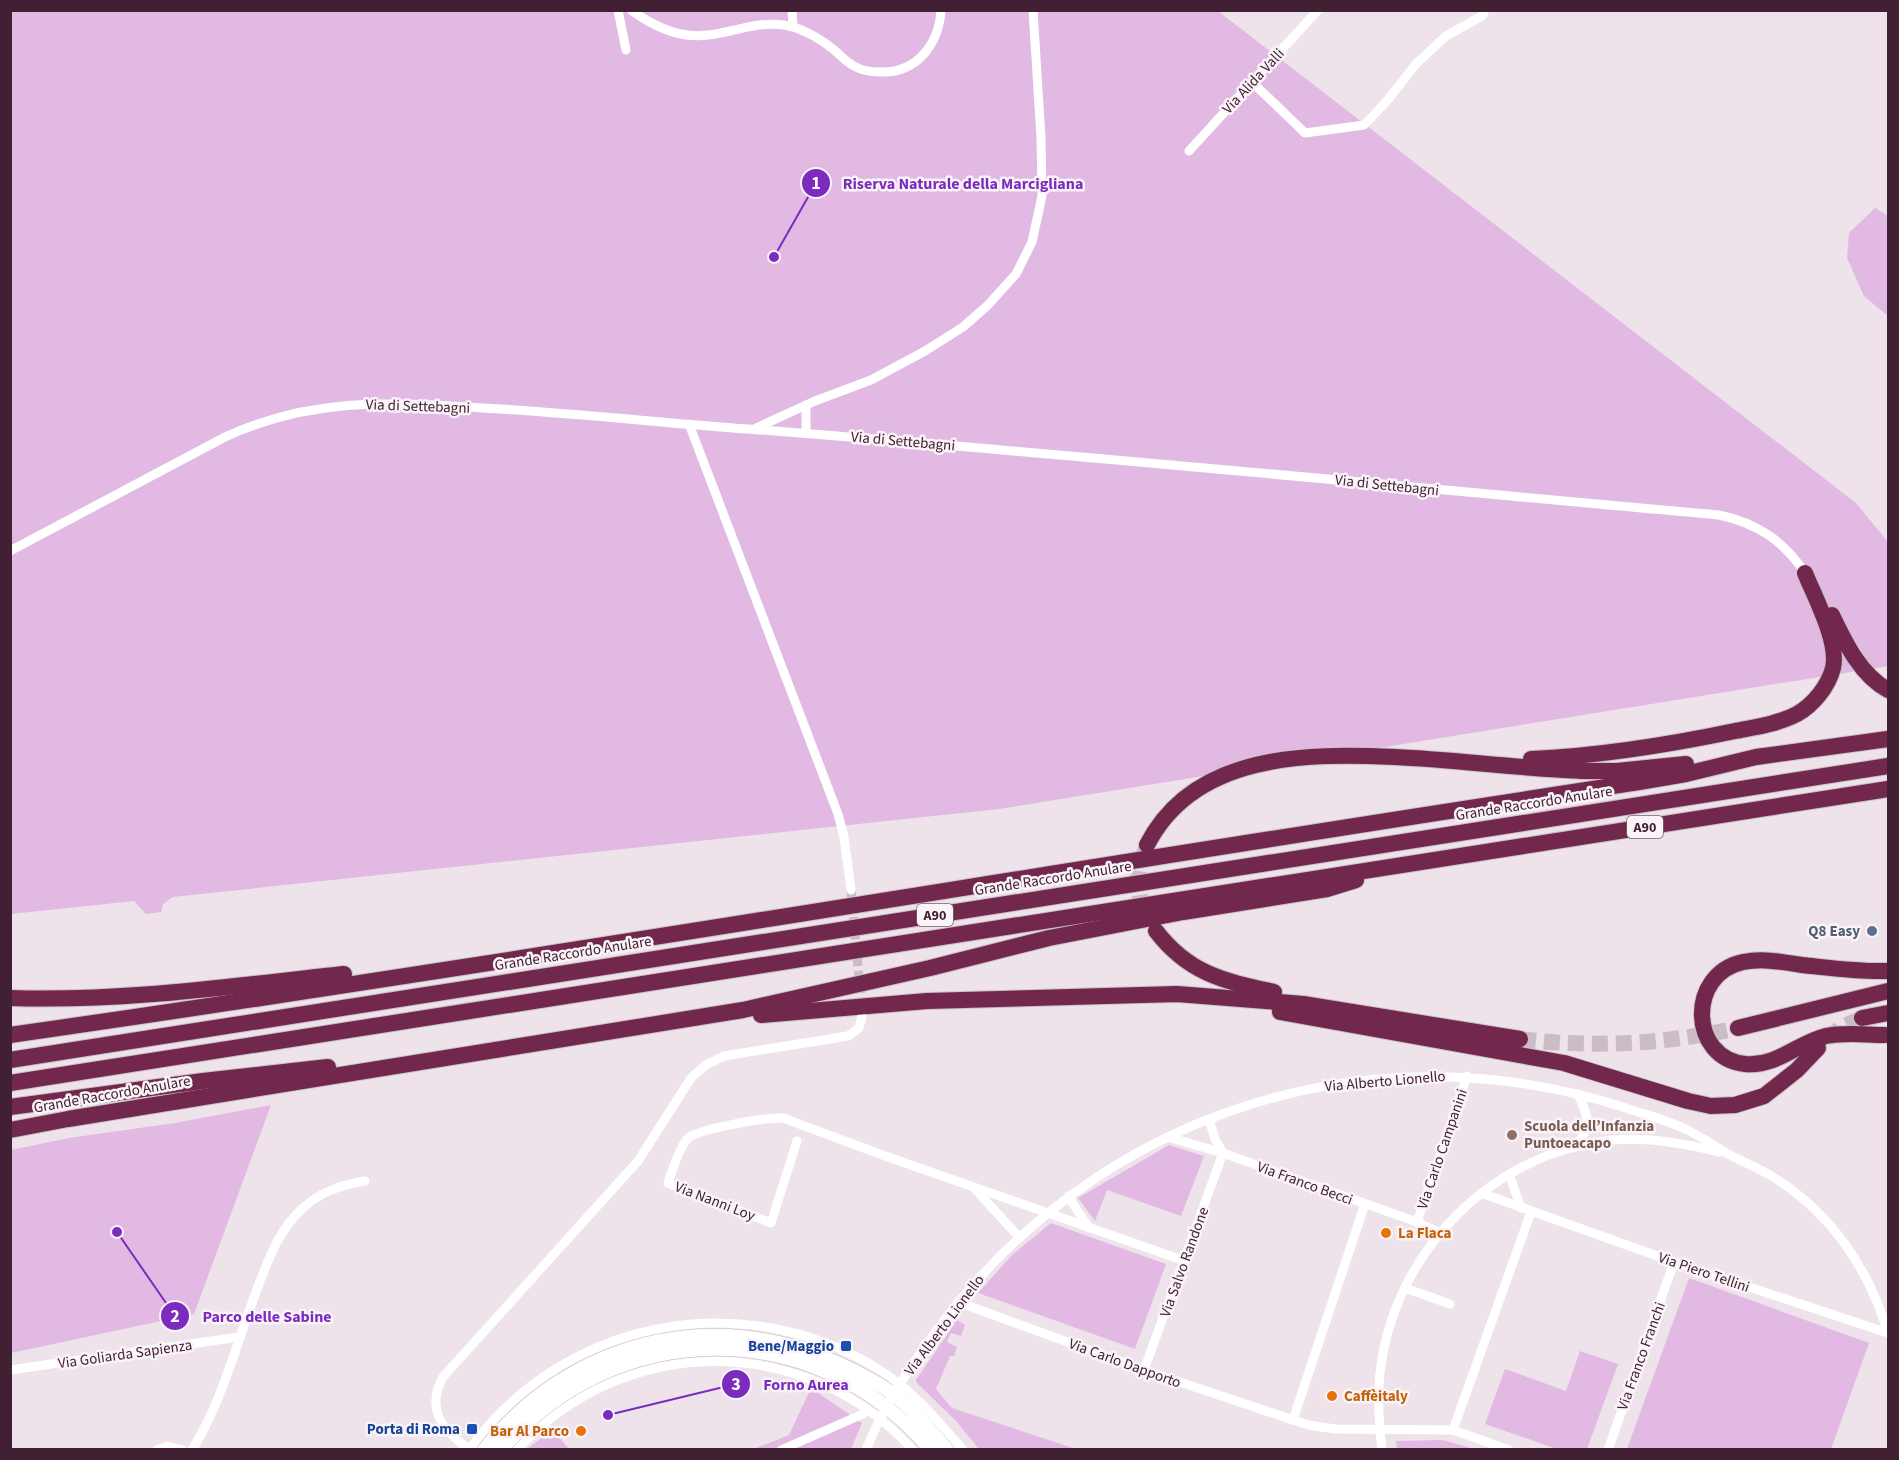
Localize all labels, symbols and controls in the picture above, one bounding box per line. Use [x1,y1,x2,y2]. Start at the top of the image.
street label: Via Alida Valli [1217,44,1289,119]
callout: Riserva Naturale della Marcigliana [801,166,1095,200]
text: 1 [811,171,821,196]
text: Riserva Naturale della Marcigliana [843,173,1083,195]
street label: Via di Settebagni [365,394,471,419]
street label: Via di Settebagni [850,426,956,457]
street label: Via di Settebagni [1334,470,1440,501]
street label: Grande Raccordo Anulare [1454,781,1614,826]
road number: A90 [1627,816,1663,838]
street label: Grande Raccordo Anulare [973,856,1133,901]
road number: A90 [917,904,953,926]
place label: Q8 Easy [1808,921,1860,942]
marker: Q8 Easy [1865,924,1879,938]
street label: Grande Raccordo Anulare [493,931,653,976]
street label: Via Alberto Lionello [1324,1066,1446,1097]
street label: Grande Raccordo Anulare [32,1070,192,1119]
street label: Via Carlo Campanini [1412,1086,1473,1212]
place label: Scuola dell’Infanzia Puntoeacapo [1524,1116,1654,1154]
marker: Scuola dell’Infanzia Puntoeacapo [1505,1128,1519,1142]
street label: Via Franco Becci [1254,1156,1356,1211]
street label: Via Nanni Loy [672,1177,758,1226]
street label: Via Salvo Randone [1155,1204,1214,1320]
place label: La Flaca [1398,1223,1452,1244]
marker: La Flaca [1379,1226,1393,1240]
street label: Via Piero Tellini [1655,1247,1752,1298]
street label: Via Alberto Lionello [899,1270,989,1380]
callout: Parco delle Sabine [160,1299,343,1333]
street label: Via Franco Franchi [1612,1299,1671,1413]
text: 2 [170,1304,180,1329]
text: Parco delle Sabine [202,1306,332,1328]
street label: Via Carlo Dapporto [1066,1333,1184,1394]
street label: Via Goliarda Sapienza [57,1335,193,1374]
place label: Bene/Maggio [748,1336,834,1357]
marker: Bene/Maggio [839,1339,853,1353]
callout: Forno Aurea [721,1367,860,1401]
text: 3 [731,1372,741,1397]
text: Forno Aurea [763,1374,849,1396]
place label: Caffèitaly [1344,1386,1408,1407]
marker: Caffèitaly [1325,1389,1339,1403]
place label: Porta di Roma [367,1419,460,1440]
place label: Bar Al Parco [490,1421,569,1442]
marker: Porta di Roma [465,1422,479,1436]
marker: Bar Al Parco [574,1424,588,1438]

